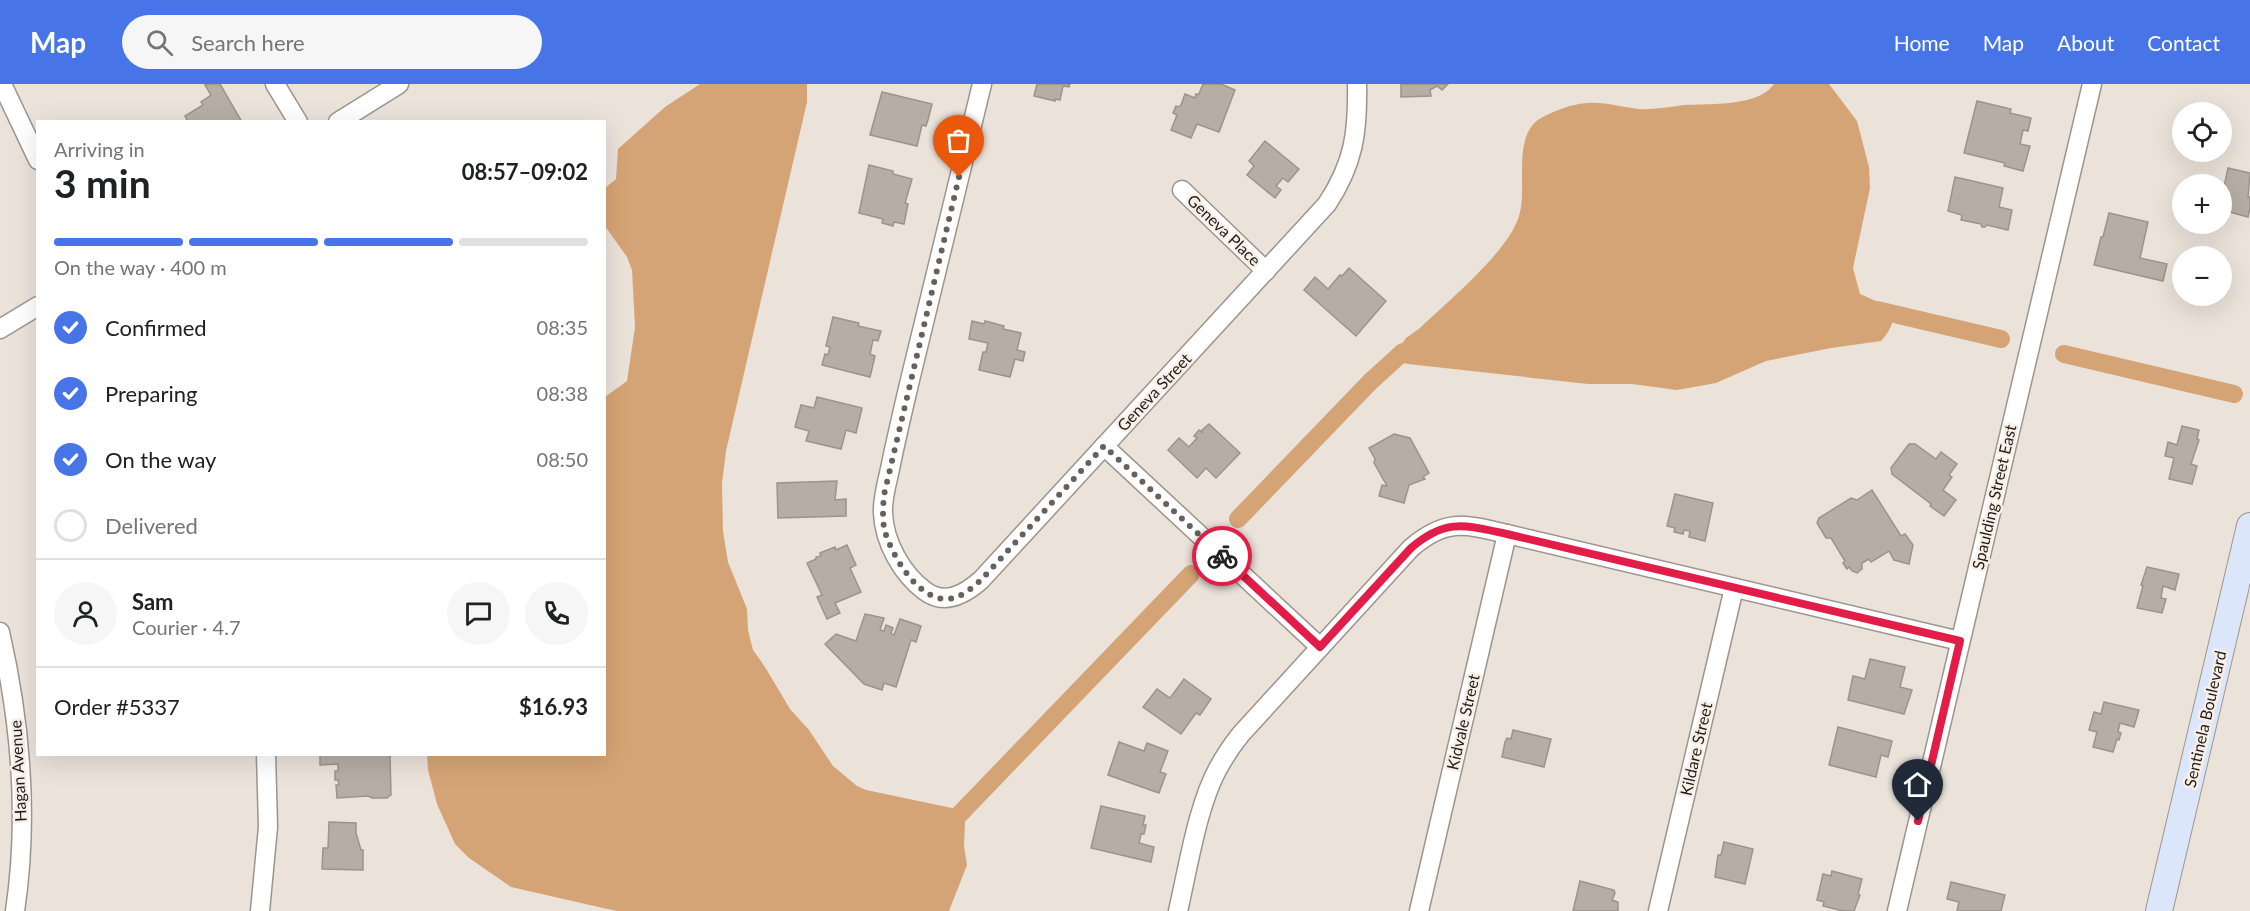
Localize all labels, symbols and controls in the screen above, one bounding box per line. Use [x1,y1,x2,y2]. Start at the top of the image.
search box [122,15,542,69]
text: Map [30,25,86,59]
icon: search [143,26,176,59]
text: Search here [191,29,305,56]
text: Home [1894,30,1950,55]
text: Map [1983,30,2024,55]
text: About [2057,30,2114,55]
text: Contact [2147,30,2220,55]
map controls [2172,102,2232,306]
button: locate [2172,102,2232,162]
pin [933,115,984,177]
icon: bag [942,124,975,157]
text: Arriving in [54,137,145,161]
text: 08:57–09:02 [462,158,588,185]
text: 3 min [54,160,151,206]
button: + [2172,174,2232,234]
street label: Geneva Place [1184,190,1265,269]
button: − [2172,246,2232,306]
text: On the way · 400 m [54,255,227,279]
icon: check [54,311,87,344]
text: Confirmed [105,314,207,341]
text: 08:35 [537,315,588,339]
street label: Geneva Street [1113,349,1195,435]
icon: check [54,377,87,410]
text: Preparing [105,380,197,407]
text: 08:38 [537,381,588,405]
street label: Spaulding Street East [1968,422,2020,571]
icon: check [54,443,87,476]
text: On the way [105,446,216,473]
text: 08:50 [537,447,588,471]
text: Delivered [105,512,198,539]
courier [1192,526,1252,586]
icon: bike [1206,540,1239,573]
button: person [54,582,117,645]
button: chat [447,582,510,645]
button: phone [525,582,588,645]
text: Sam [132,588,174,615]
text: Courier · 4.7 [132,615,241,639]
street label: Sentinela Boulevard [2180,649,2229,789]
street label: Kidvale Street [1442,672,1483,772]
text: Order #5337 [54,693,180,720]
text: $16.93 [519,693,588,720]
street label: Kildare Street [1676,700,1716,797]
street label: Hagan Avenue [5,720,30,822]
pin [1892,759,1943,821]
icon: home [1901,768,1934,801]

